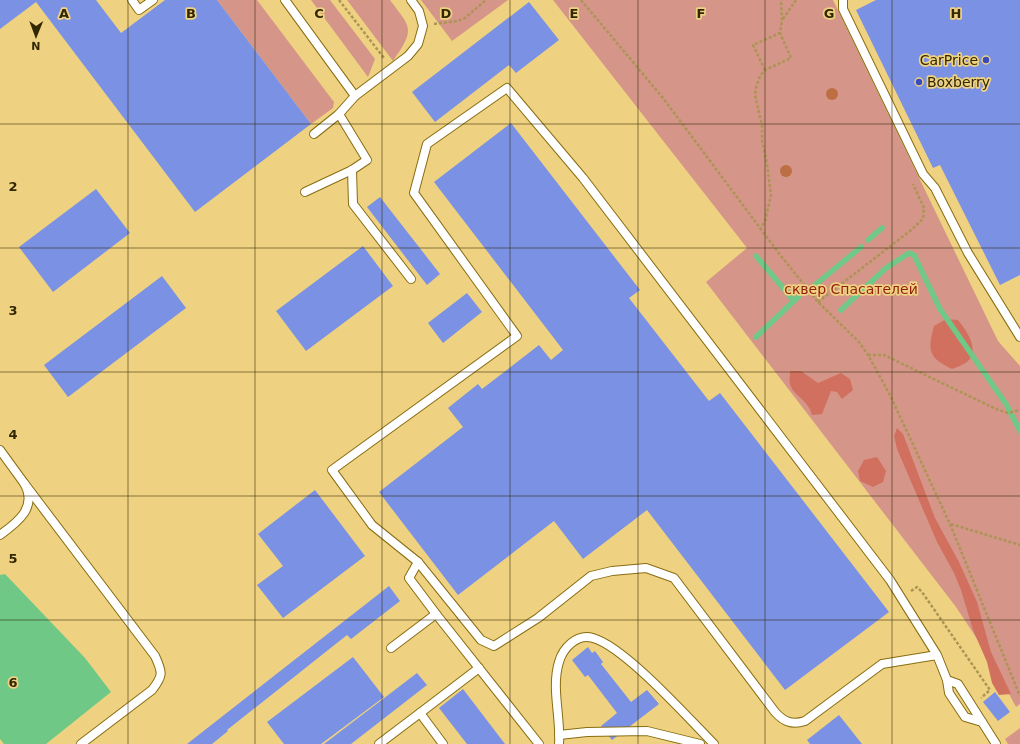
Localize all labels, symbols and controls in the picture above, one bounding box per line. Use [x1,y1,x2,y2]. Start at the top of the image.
text: A [59,6,69,21]
text: B [186,6,196,21]
text: C [314,6,324,21]
text: D [441,6,452,21]
text: E [570,6,578,21]
text: F [697,6,705,21]
text: G [824,6,834,21]
text: H [951,6,961,21]
north arrow [16,16,56,56]
text: N [31,39,41,52]
place label: CarPrice [920,52,978,68]
marker: CarPrice [981,55,991,65]
place label: Boxberry [927,74,990,90]
marker: Boxberry [914,77,924,87]
text: 2 [8,179,18,194]
park label: cквер Спасателей [784,281,918,297]
text: 3 [8,303,18,318]
text: 4 [8,427,18,442]
text: 5 [8,551,18,566]
text: 6 [8,675,18,690]

